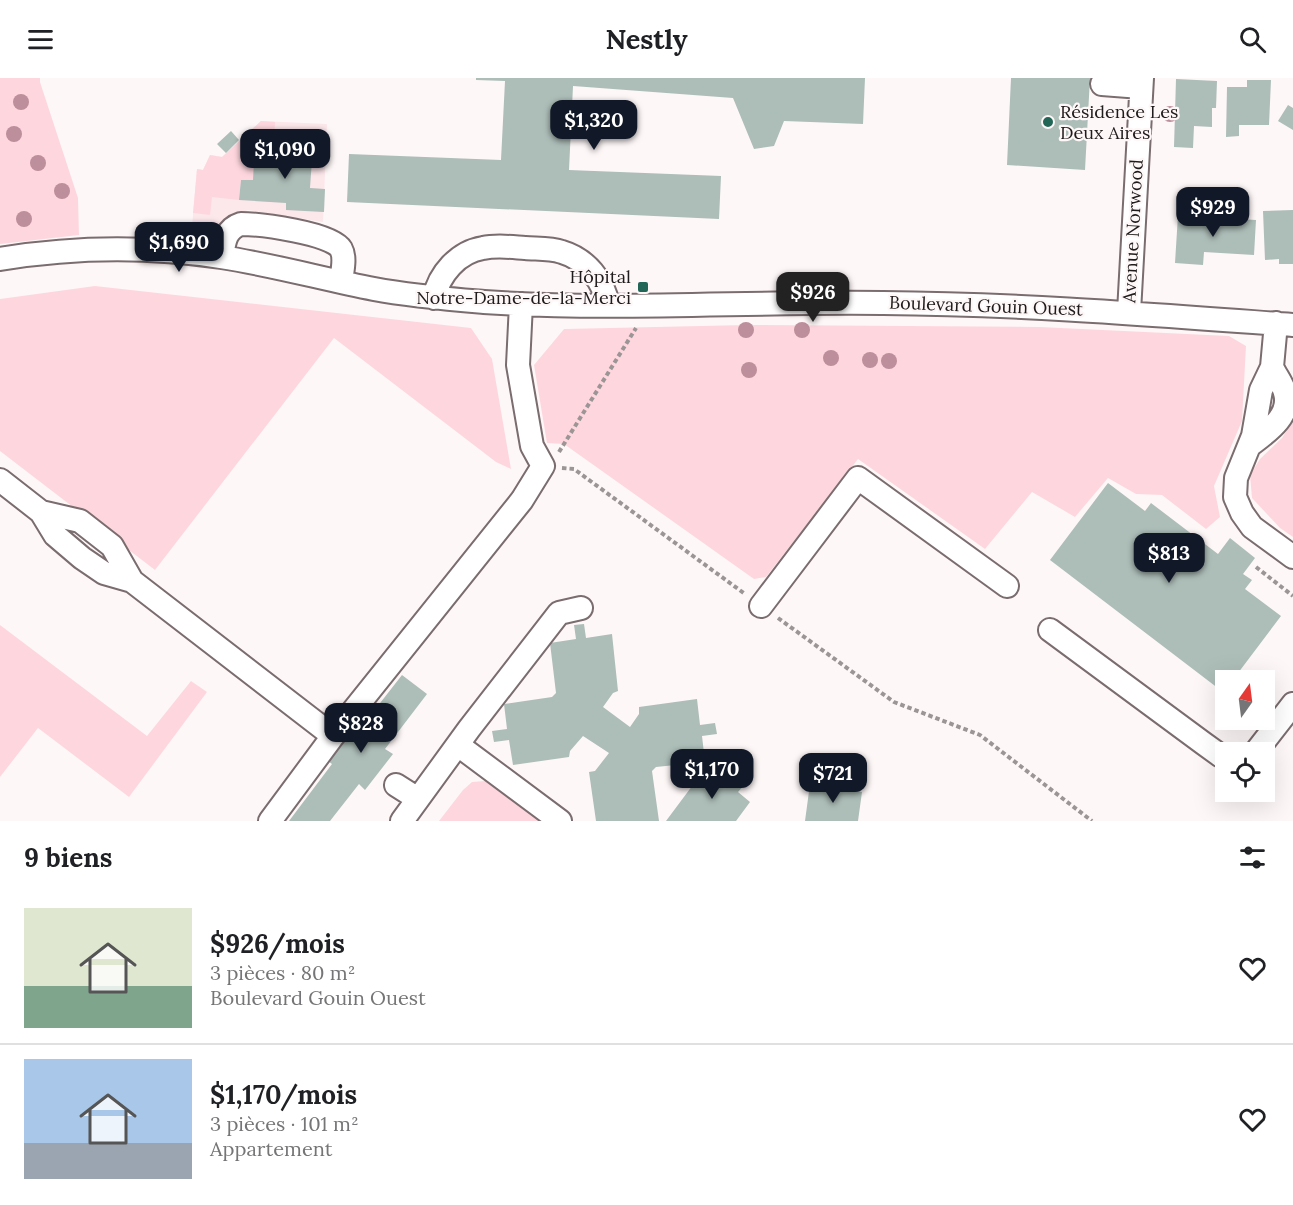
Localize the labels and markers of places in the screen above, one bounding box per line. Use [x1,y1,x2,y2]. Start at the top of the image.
pin: $1,320 [545,100,643,151]
place label: Résidence Les Deux Aires [1060,100,1178,144]
marker: Résidence Les Deux Aires [1041,115,1055,129]
pin: $1,090 [236,129,334,180]
pin: $929 [1177,187,1249,238]
pin: $1,690 [130,222,228,273]
place label: Hôpital Notre-Dame-de-la-Merci [416,265,631,309]
pin: $926 [777,272,849,323]
marker: Hôpital Notre-Dame-de-la-Merci [636,280,650,294]
pin: $813 [1133,533,1205,584]
pin: $828 [325,703,397,754]
pin: $1,170 [663,749,761,800]
pin: $721 [797,753,869,804]

